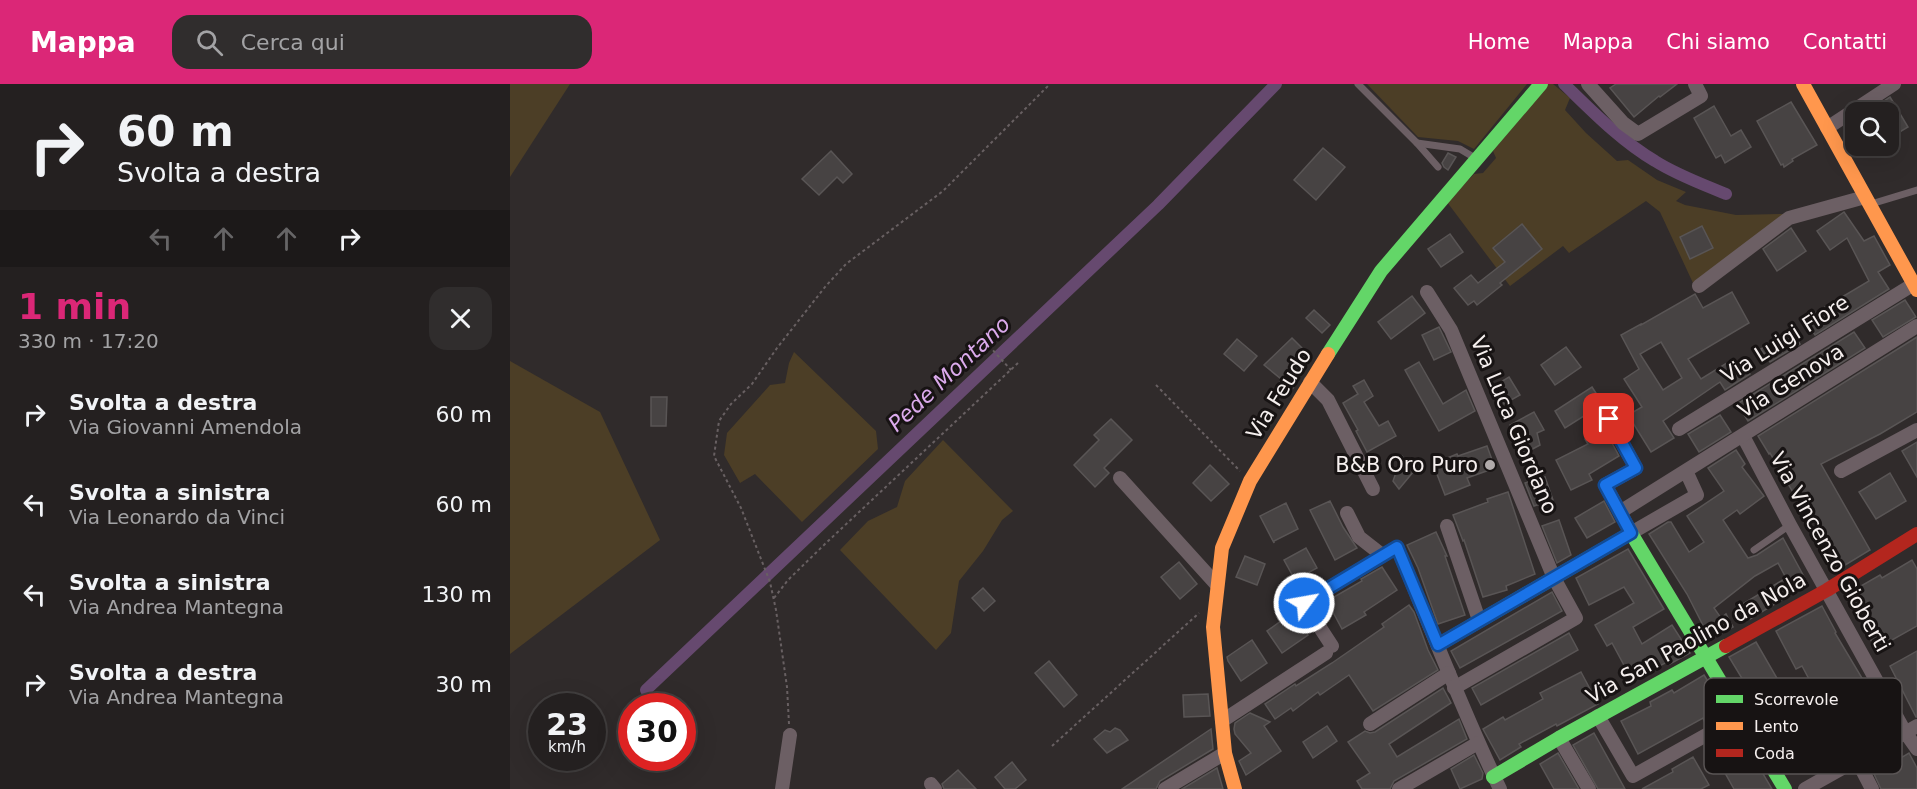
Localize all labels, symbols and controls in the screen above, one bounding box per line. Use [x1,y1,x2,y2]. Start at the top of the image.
search box [172,15,592,69]
text: Mappa [30,26,136,59]
icon: search [193,26,226,59]
text: Cerca qui [241,30,345,55]
text: Home [1468,30,1530,54]
text: Mappa [1563,30,1633,54]
text: Chi siamo [1666,30,1770,54]
text: Contatti [1803,30,1887,54]
map controls [1845,102,1899,156]
button: search [1845,102,1899,156]
text: 60 m [117,107,234,156]
icon: right [18,108,96,186]
text: Svolta a destra [117,157,321,188]
icon: left [144,222,177,255]
icon: ahead [207,222,240,255]
icon: ahead [270,222,303,255]
icon: right [333,222,366,255]
text: 1 min [18,286,131,327]
button: close [429,287,492,350]
street label: Via Luigi Fiore [1717,290,1853,388]
water label: Pede Montano [883,311,1015,437]
text: 330 m · 17:20 [18,329,159,353]
street label: Via Luca Giordano [1466,333,1562,517]
street label: Via Genova [1734,339,1848,423]
street label: Via Feudo [1242,344,1316,444]
text: Svolta a destra [69,390,257,415]
pin [1583,393,1634,444]
icon: right [18,398,51,431]
text: 60 m [436,402,492,427]
icon: arrive [1592,402,1625,435]
text: Via Giovanni Amendola [69,415,302,439]
street label: Via Vincenzo Gioberti [1765,448,1895,656]
place label: B&B Oro Puro [1335,453,1478,477]
marker: B&B Oro Puro [1483,458,1497,472]
text: Svolta a sinistra [69,480,271,505]
icon: left [18,488,51,521]
text: 60 m [436,492,492,517]
text: Via Leonardo da Vinci [69,505,285,529]
street label: Via San Paolino da Nola [1582,567,1810,709]
text: Svolta a sinistra [69,570,271,595]
position arrow [1272,571,1336,635]
icon: left [18,578,51,611]
text: 130 m [422,582,492,607]
text: Via Andrea Mantegna [69,595,284,619]
text: Svolta a destra [69,660,257,685]
icon: right [18,668,51,701]
text: 30 m [436,672,492,697]
legend [1704,678,1902,774]
text: Via Andrea Mantegna [69,685,284,709]
text: Scorrevole [1754,690,1839,709]
speed limit sign: 30 [618,693,696,771]
text: 23 [546,707,588,742]
text: Lento [1754,717,1799,736]
text: km/h [548,738,586,756]
text: Coda [1754,744,1795,763]

